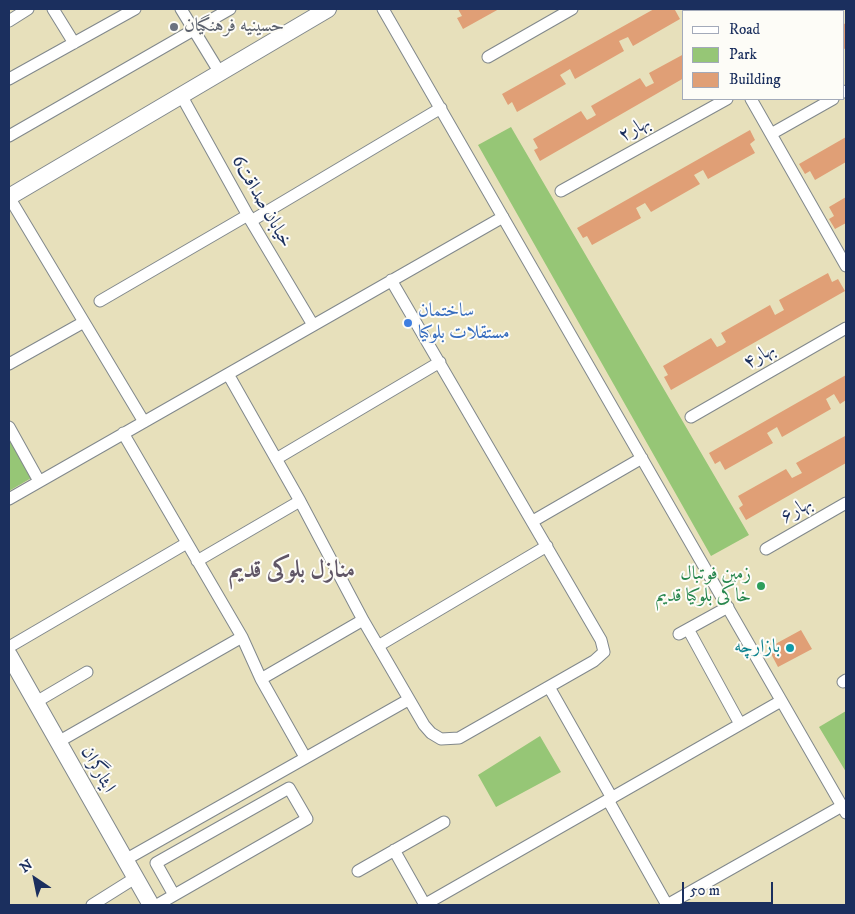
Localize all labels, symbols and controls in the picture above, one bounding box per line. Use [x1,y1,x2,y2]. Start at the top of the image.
legend [682,10,845,100]
place label: حسینیه فرهنگیان [184,16,284,38]
text: Road [729,20,760,39]
marker: حسینیه فرهنگیان [168,21,180,33]
text: Park [729,45,757,64]
text: Building [729,70,781,89]
street label: بهار۲ [615,112,655,148]
street label: خیابان صداقت6 [225,152,297,252]
place label: ساختمان مستقلات بلوکیا [418,301,510,345]
marker: ساختمان مستقلات بلوکیا [402,317,414,329]
street label: بهار۴ [740,339,780,375]
street label: بهار۶ [777,493,817,529]
district label: منازل بلوکی قدیم [229,558,355,586]
place label: زمین فوتبال خاکی بلوکیا قدیم [656,564,751,608]
marker: زمین فوتبال خاکی بلوکیا قدیم [755,580,767,592]
place label: بازارچه [734,637,780,659]
marker: بازارچه [784,642,796,654]
street label: ایثارگران [75,743,119,797]
north arrow [10,854,60,904]
text: N [17,856,36,877]
scale bar [685,872,776,904]
text: 50 m [690,881,720,900]

